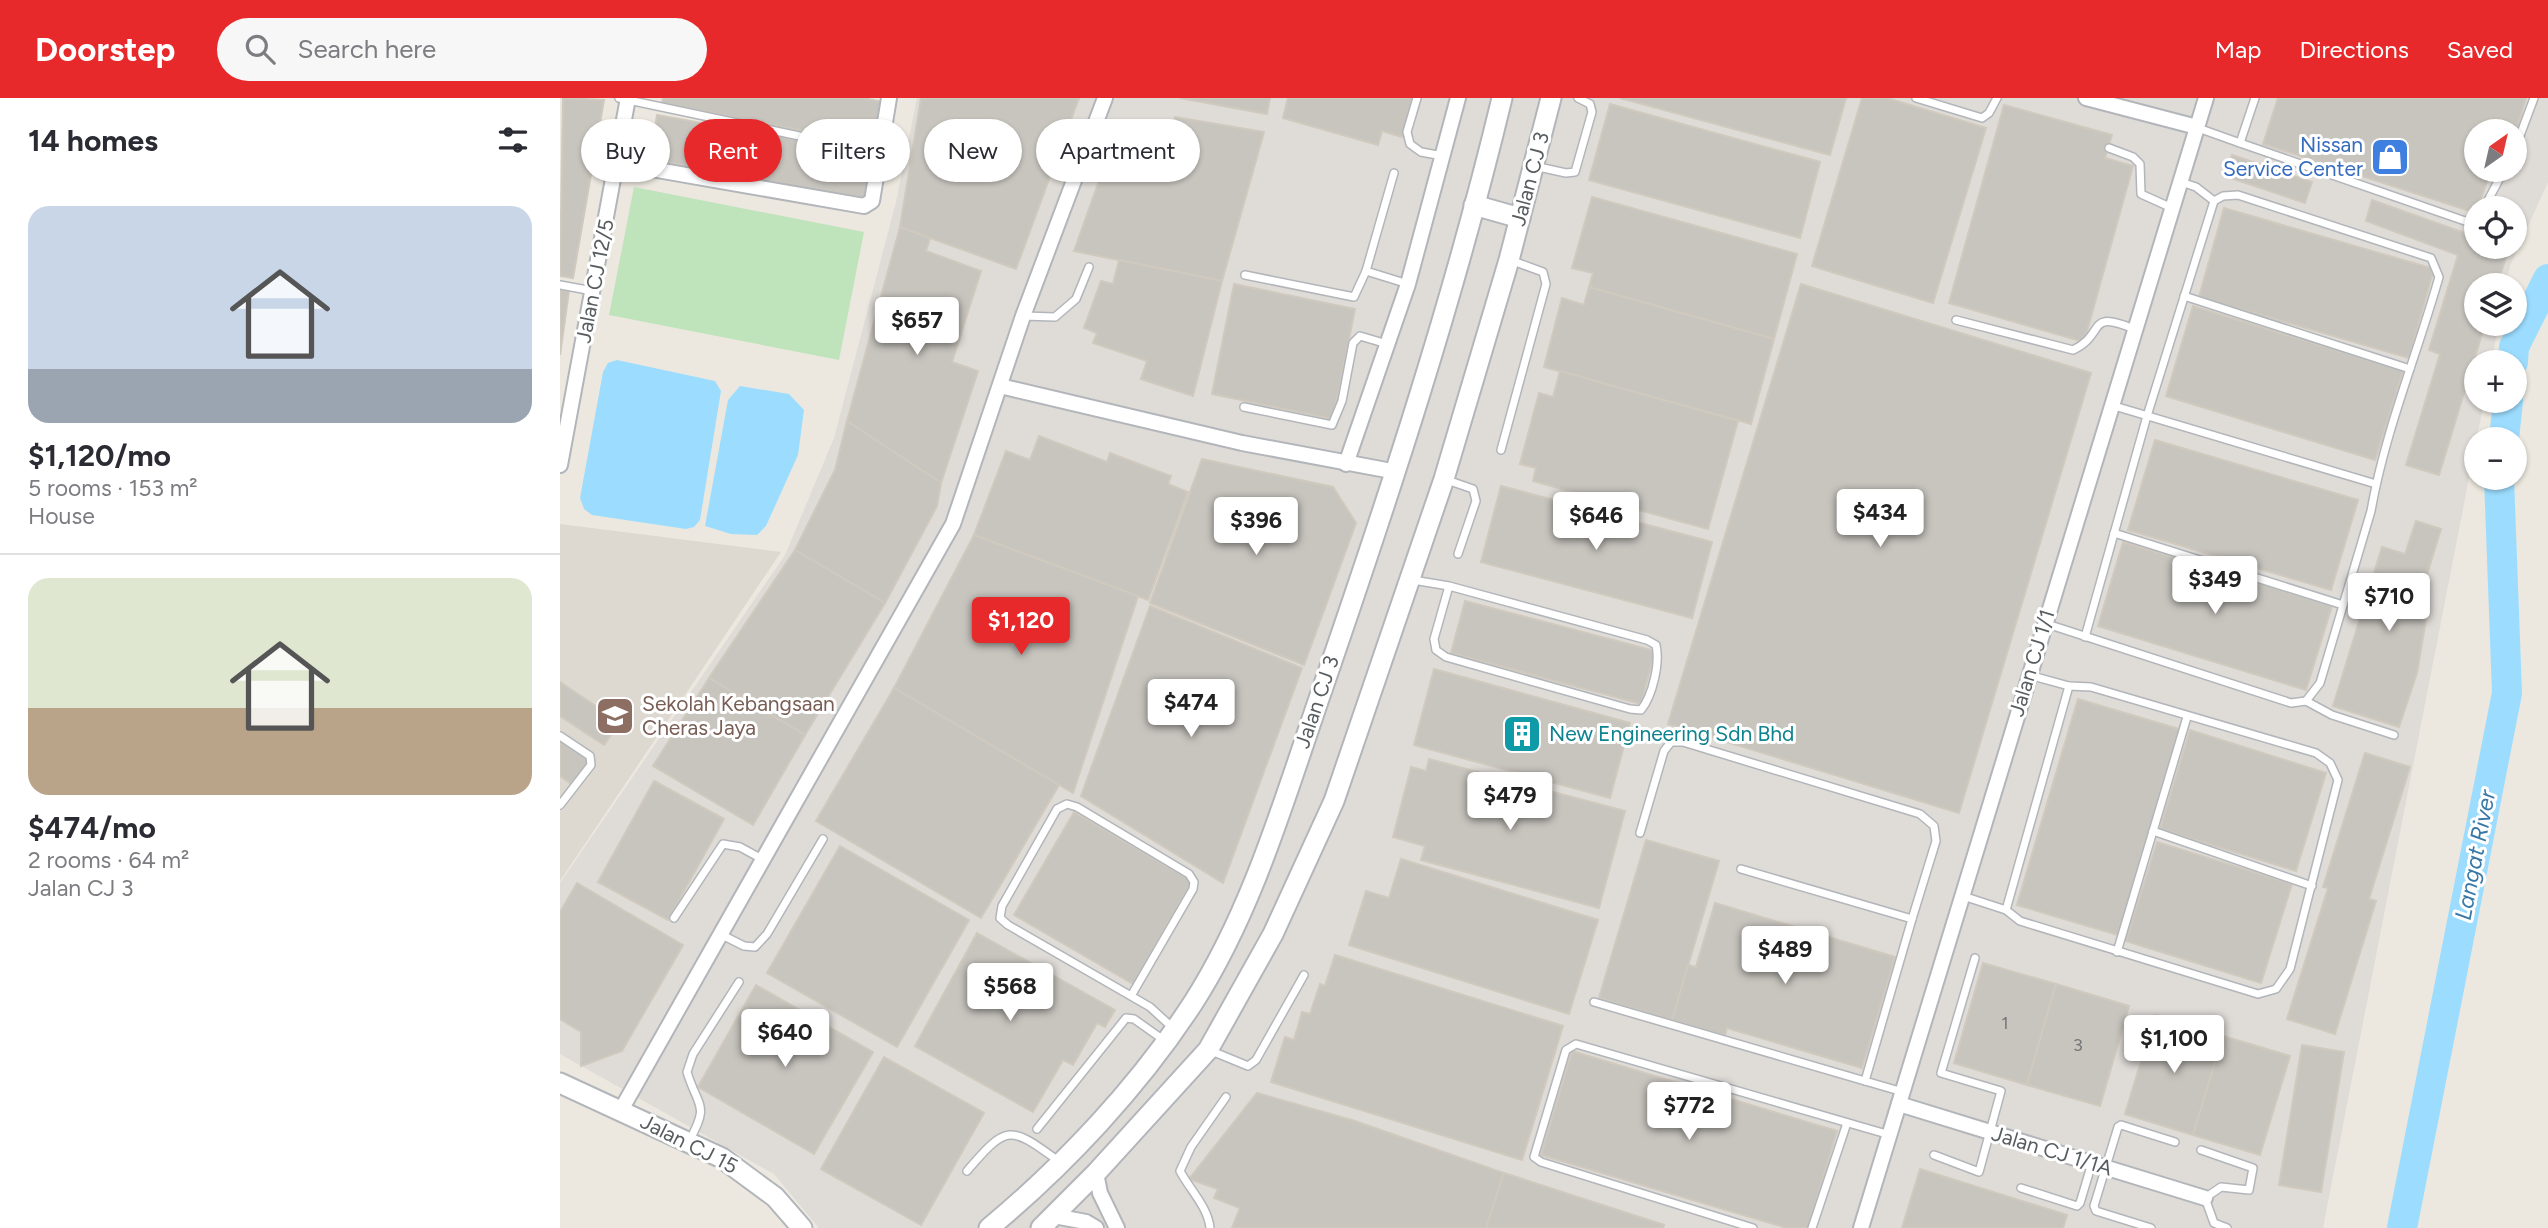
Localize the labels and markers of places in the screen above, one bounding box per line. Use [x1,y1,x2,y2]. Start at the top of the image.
place label: Nissan Service Center [2223,132,2363,181]
shop icon: Nissan Service Center [2369,136,2411,178]
pin: $657 [876,298,958,357]
pin: $434 [1839,490,1921,549]
pin: $646 [1555,492,1637,552]
pin: $396 [1215,498,1297,557]
pin: $349 [2174,556,2256,616]
pin: $710 [2348,574,2430,633]
pin: $1,120 [964,598,1078,657]
pin: $474 [1150,680,1232,739]
place label: Sekolah Kebangsaan Cheras Jaya [642,691,835,740]
school or university icon: Sekolah Kebangsaan Cheras Jaya [594,695,636,737]
building icon: New Engineering Sdn Bhd [1501,713,1543,755]
place label: New Engineering Sdn Bhd [1549,721,1794,746]
pin: $479 [1469,772,1551,832]
pin: $489 [1744,926,1826,986]
pin: $568 [969,964,1051,1023]
pin: $640 [744,1010,826,1069]
pin: $1,100 [2117,1016,2231,1075]
pin: $772 [1648,1082,1730,1142]

